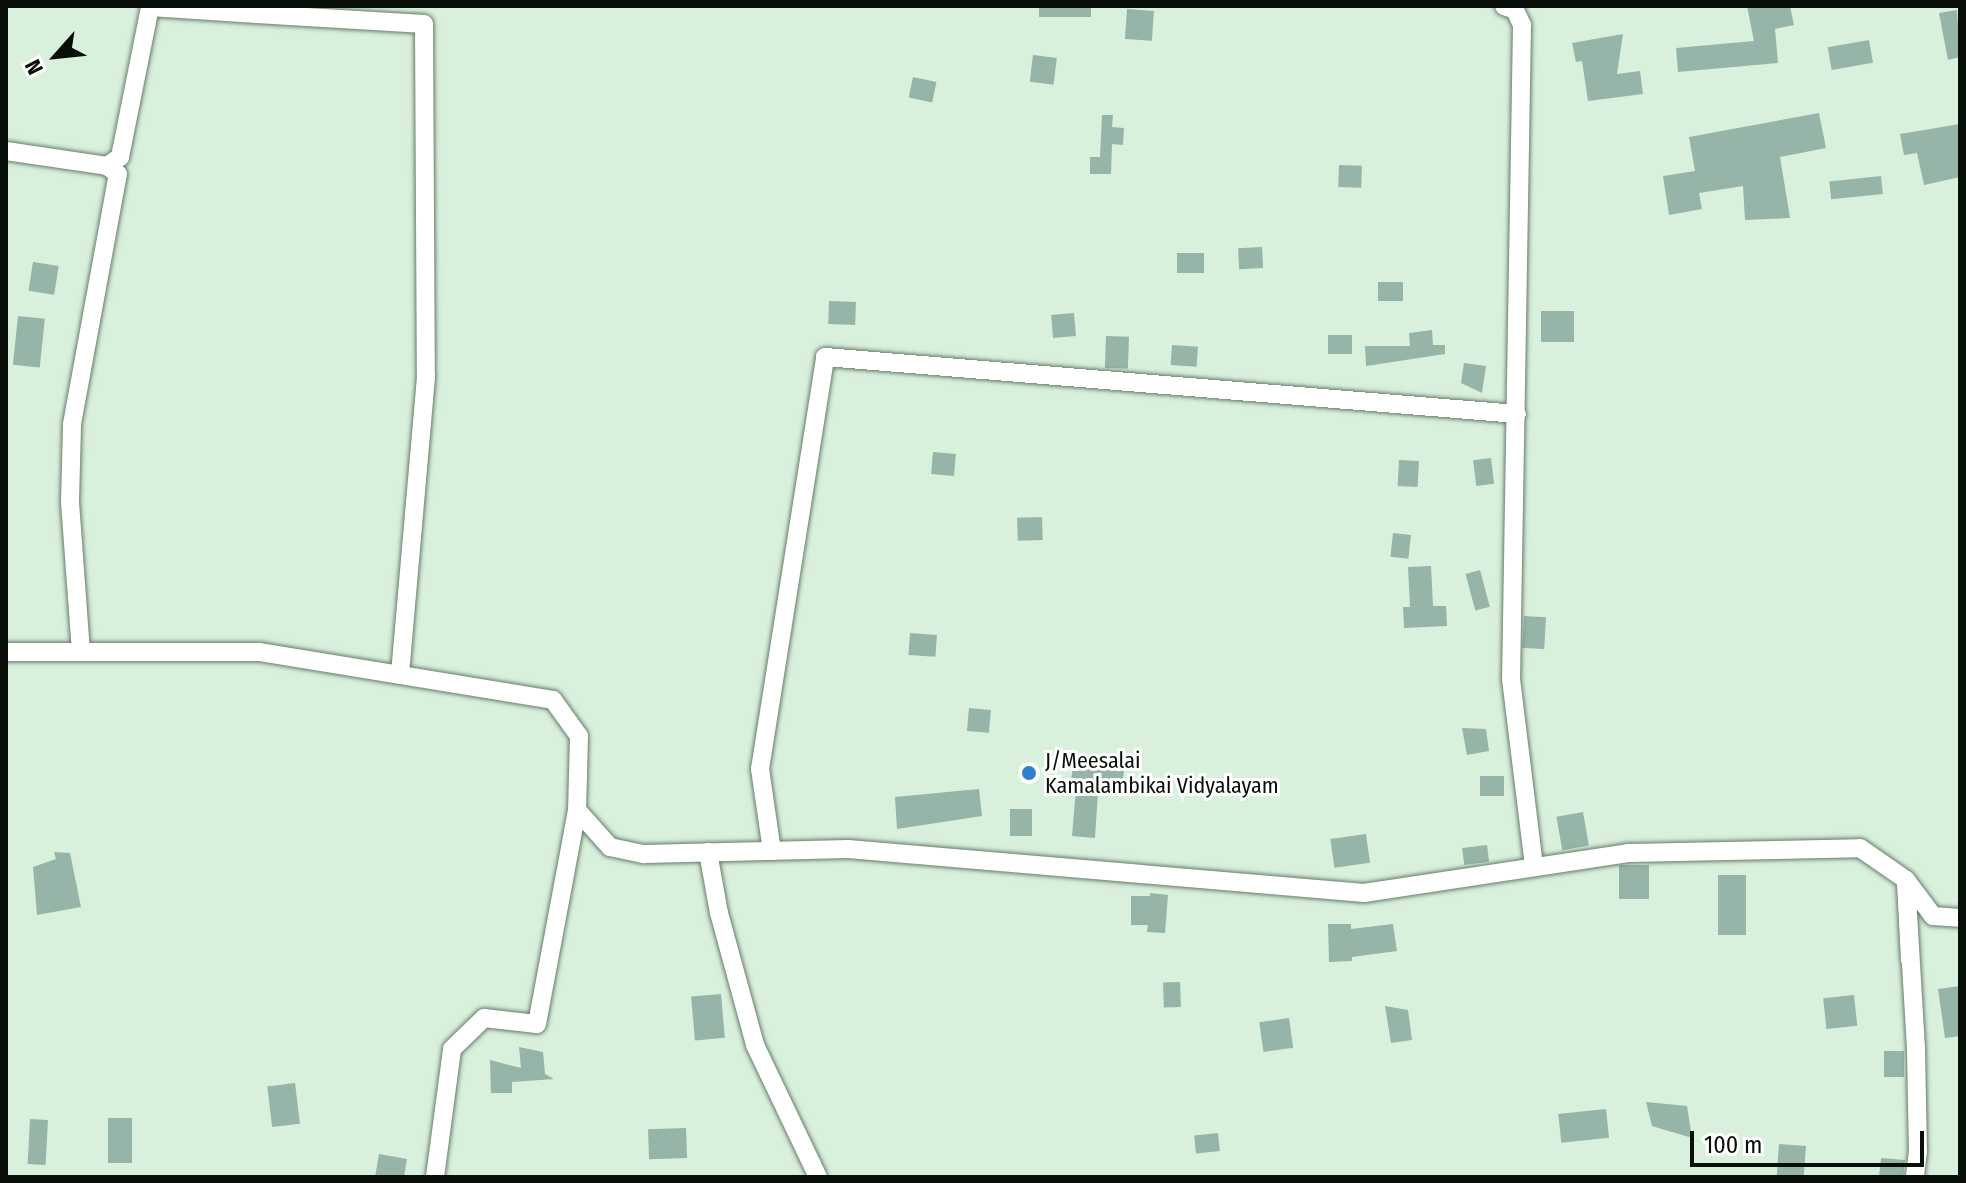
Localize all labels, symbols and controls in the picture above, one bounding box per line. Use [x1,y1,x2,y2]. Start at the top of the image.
north arrow [16,16,96,96]
text: N [19,55,49,79]
place label: J/Meesalai Kamalambikai Vidyalayam [1045,747,1279,798]
marker: J/Meesalai Kamalambikai Vidyalayam [1020,764,1038,782]
scale bar [1694,1115,1928,1165]
text: 100 m [1704,1131,1762,1159]

